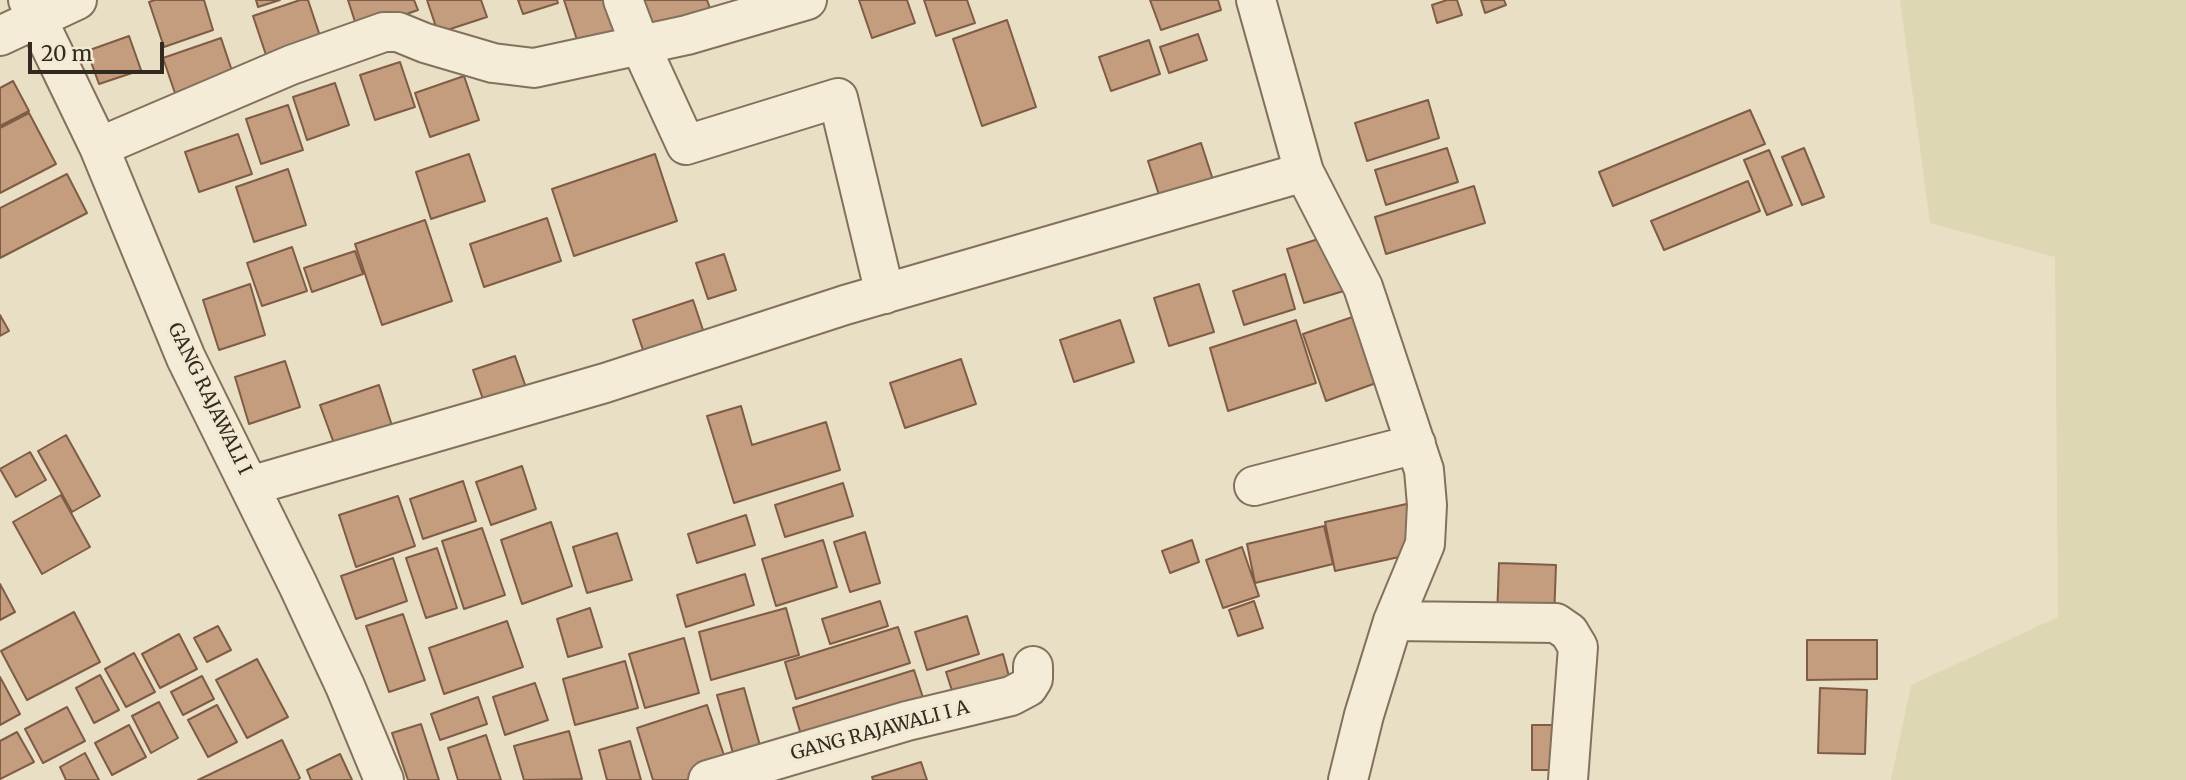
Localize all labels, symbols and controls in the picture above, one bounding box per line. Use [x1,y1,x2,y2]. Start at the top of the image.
scale bar [32,28,168,72]
text: 20 m [41,40,92,67]
street label: GANG RAJAWALI I [162,319,256,479]
street label: GANG RAJAWALI I A [788,696,972,766]

